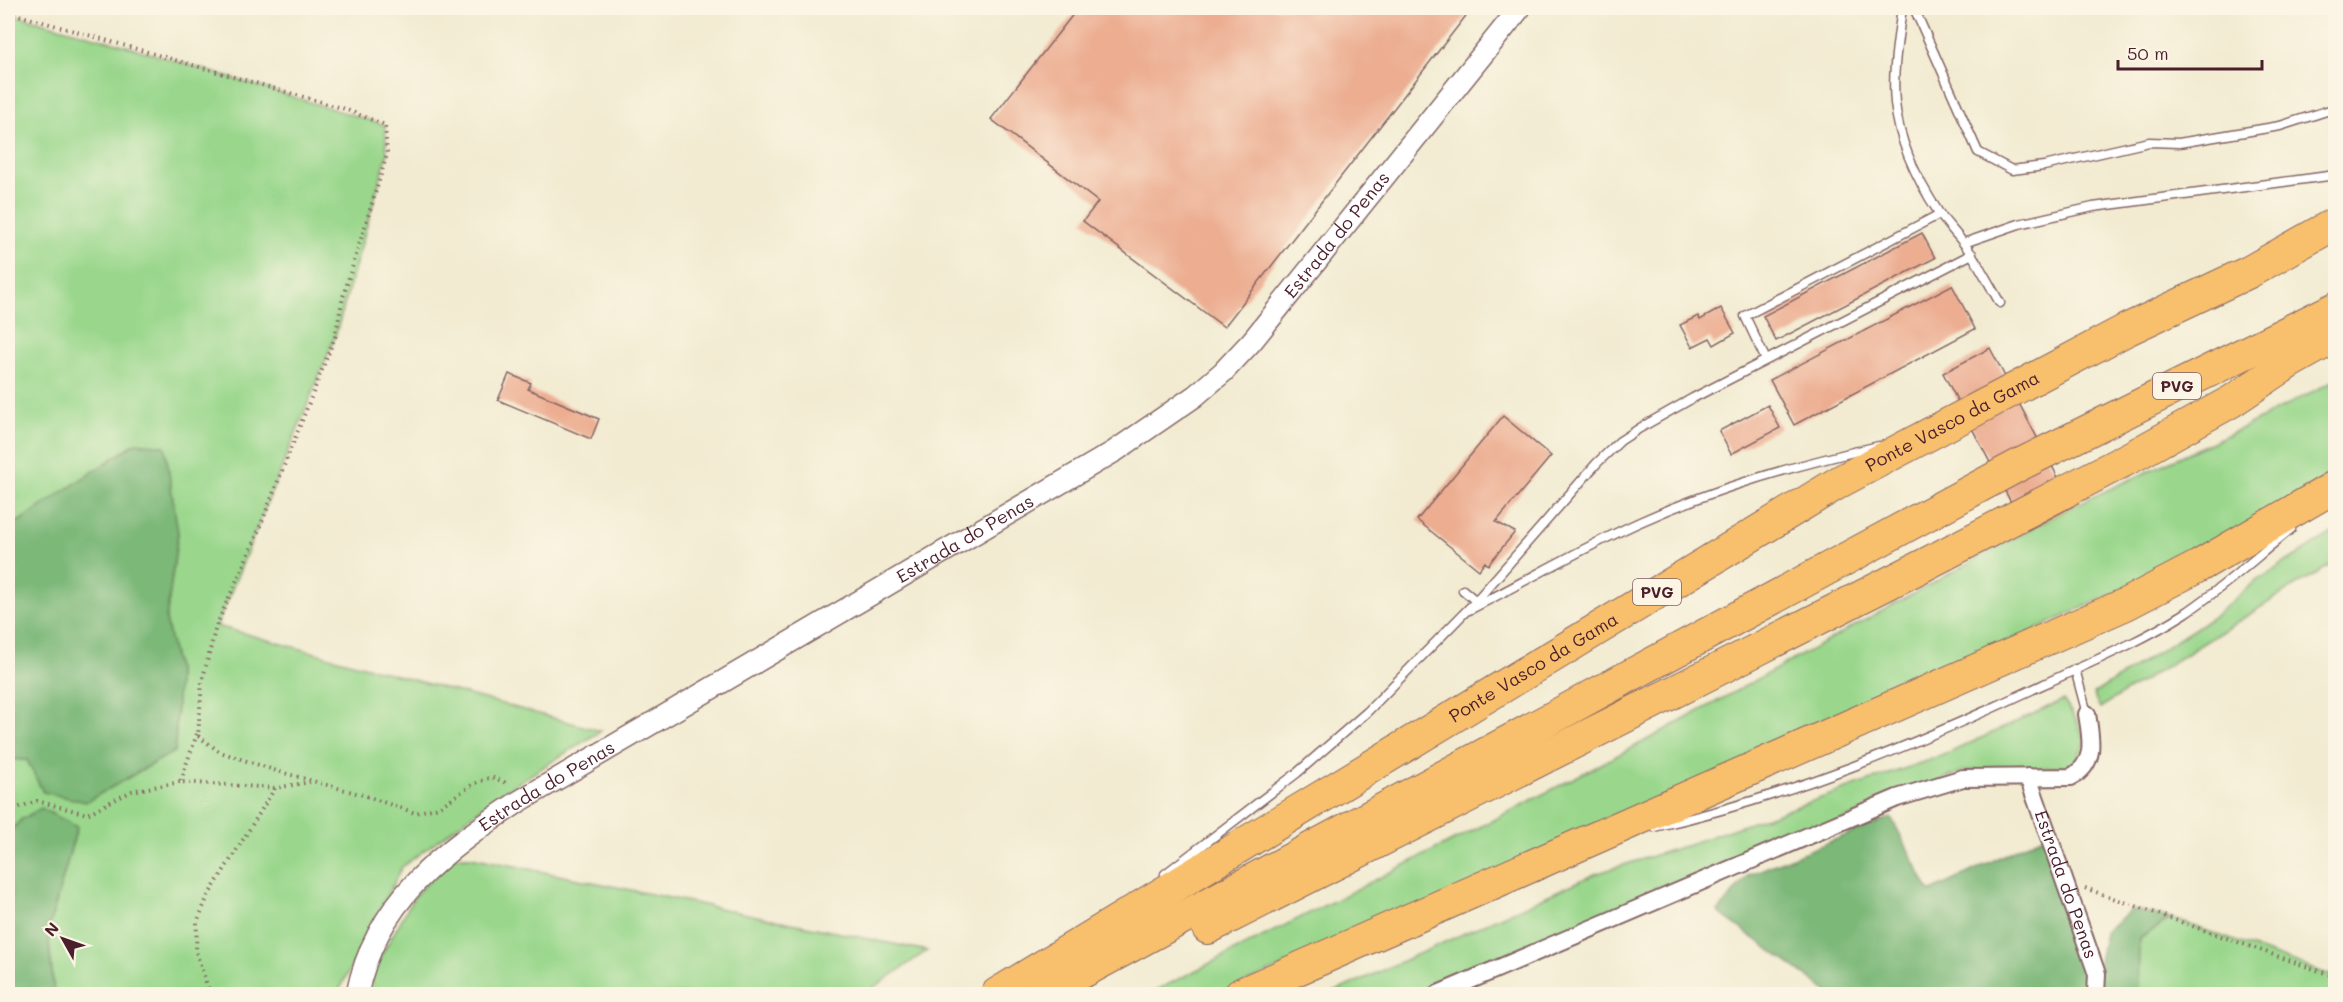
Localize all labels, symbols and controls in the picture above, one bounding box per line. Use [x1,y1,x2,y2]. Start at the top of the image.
scale bar [2118,33,2262,71]
text: 50 m [2127,41,2169,65]
street label: Estrada do Penas [1278,166,1395,303]
street label: Ponte Vasco da Gama [1861,365,2043,477]
road number: PVG [2153,373,2201,399]
street label: Estrada do Penas [892,488,1038,588]
road number: PVG [1633,579,1681,605]
street label: Ponte Vasco da Gama [1444,606,1622,728]
street label: Estrada do Penas [473,735,619,836]
street label: Estrada do Penas [2030,807,2104,962]
north arrow [33,909,93,969]
text: N [39,918,63,940]

